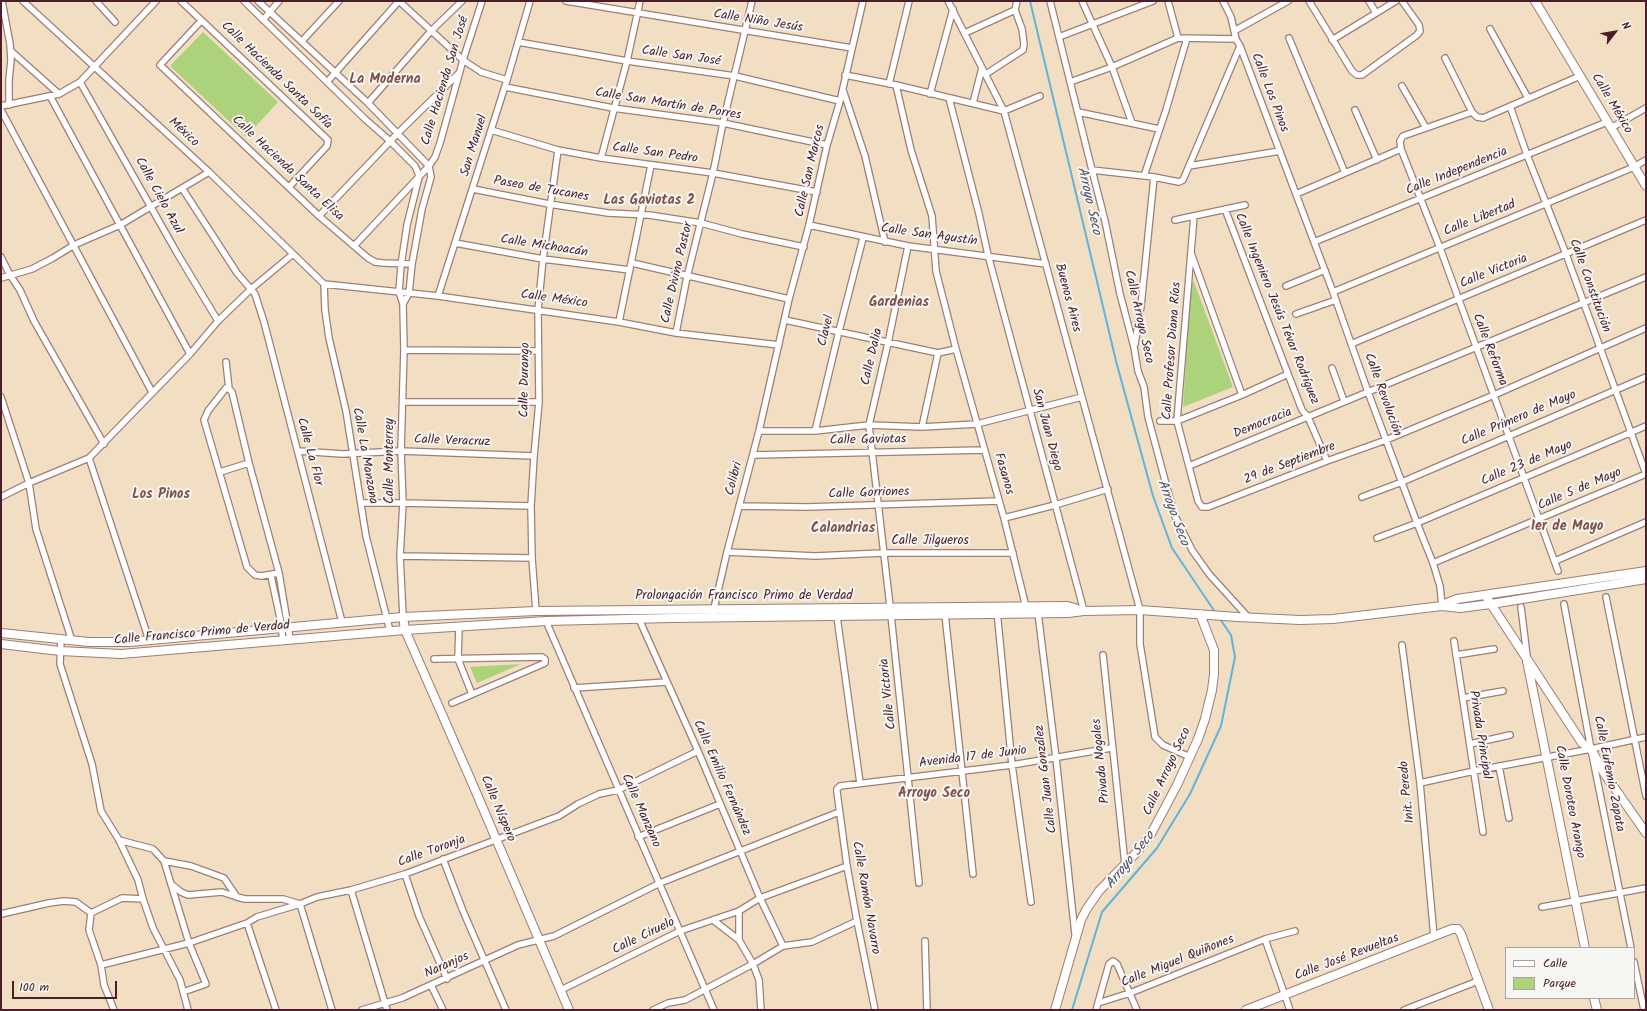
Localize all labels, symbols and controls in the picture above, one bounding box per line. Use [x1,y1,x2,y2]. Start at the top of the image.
street label: Calle Niño Jesús [712,7,804,37]
north arrow [1595,12,1635,52]
street label: Calle Hacienda San José [419,15,473,147]
text: N [1616,18,1635,33]
street label: Calle Hacienda Santa Sofía [217,19,335,133]
street label: Calle San José [640,44,722,70]
street label: Calle Los Pinos [1247,51,1291,135]
street label: Calle México [1587,71,1635,137]
district label: La Moderna [349,73,421,89]
street label: Calle San Martín de Porres [594,86,742,124]
street label: Calle Hacienda Santa Elisa [228,113,346,225]
street label: San Manuel [458,113,492,179]
street label: México [164,115,202,151]
street label: Calle San Marcos [793,123,829,219]
street label: Calle San Pedro [611,140,699,168]
street label: Calle Independencia [1404,145,1510,199]
street label: Calle Cielo Azul [130,155,186,237]
water label: Arroyo Seco [1072,166,1104,236]
street label: Paseo de Tucanes [492,174,590,206]
district label: Las Gaviotas 2 [603,194,695,210]
street label: Calle Libertad [1442,198,1518,240]
street label: Calle Ingeniero Jesús Tévar Rodríguez [1230,211,1322,407]
street label: Calle Divino Pastor [659,221,697,325]
street label: Calle San Agustín [880,221,978,251]
street label: Calle Michoacán [499,232,589,262]
street label: Calle Constitución [1565,237,1613,335]
street label: Calle Victoria [1458,251,1530,293]
street label: Buenos Aires [1050,262,1084,334]
street label: Calle Arroyo Seco [1120,269,1156,365]
street label: Calle Profesor Diana Ríos [1160,282,1186,420]
street label: Calle México [519,288,589,312]
district label: Gardenias [869,296,929,312]
street label: Calle Reforma [1468,312,1510,388]
street label: Clavel [816,314,838,348]
street label: Calle Dalia [859,327,887,387]
street label: Calle Durango [518,342,534,418]
street label: Calle Revolución [1360,351,1404,439]
street label: San Juan Diego [1027,387,1065,473]
street label: Calle Primero de Mayo [1459,388,1579,450]
street label: Democracia [1232,405,1294,443]
street label: Calle La Manzana [348,406,380,506]
street label: Calle La Flor [292,416,326,488]
street label: Calle Monterrey [383,418,399,504]
street label: Calle Veracruz [413,433,491,451]
street label: Calle Gaviotas [830,433,906,449]
street label: Calle 23 de Mayo [1479,438,1575,490]
street label: 29 de Septiembre [1242,439,1338,489]
street label: Fasanos [990,451,1016,497]
street label: Colibri [723,460,747,498]
street label: Calle 5 de Mayo [1536,465,1624,515]
water label: Arroyo Seco [1152,478,1192,548]
street label: Calle Gorriones [828,485,910,503]
district label: Los Pinos [132,488,190,504]
district label: 1er de Mayo [1531,520,1603,536]
district label: Calandrias [811,522,875,538]
street label: Calle Jilgueros [891,534,969,550]
street label: Prolongación Francisco Primo de Verdad [635,589,853,605]
street label: Calle Francisco Primo de Verdad [113,619,291,649]
street label: Calle Victoria [878,658,900,730]
street label: Privada Principal [1464,690,1494,780]
street label: Calle Eufemio Zapata [1589,715,1627,833]
street label: Calle Emilio Fernández [689,718,753,838]
street label: Privada Nogales [1090,718,1114,804]
street label: Calle Juan González [1033,724,1061,834]
street label: Calle Arroyo Seco [1141,725,1195,819]
street label: Avenida 17 de Junio [918,744,1028,772]
street label: Calle Doroteo Arango [1550,744,1588,860]
street label: Init. Peredo [1397,760,1419,824]
street label: Calle Manzano [617,772,663,850]
street label: Calle Níspero [476,773,518,845]
district label: Arroyo Seco [898,787,970,803]
water label: Arroyo Seco [1103,829,1159,893]
street label: Calle Toronja [396,833,468,871]
street label: Calle Ramón Navarro [847,840,883,956]
street label: Calle Ciruelo [610,915,678,959]
street label: Calle José Revueltas [1293,931,1401,985]
street label: Calle Miguel Quiñones [1119,932,1237,992]
legend [1505,947,1635,999]
street label: Naranjos [422,949,472,983]
text: Calle [1543,954,1567,973]
scale bar [14,973,119,999]
text: Parque [1543,974,1576,993]
text: 100 m [19,978,49,997]

